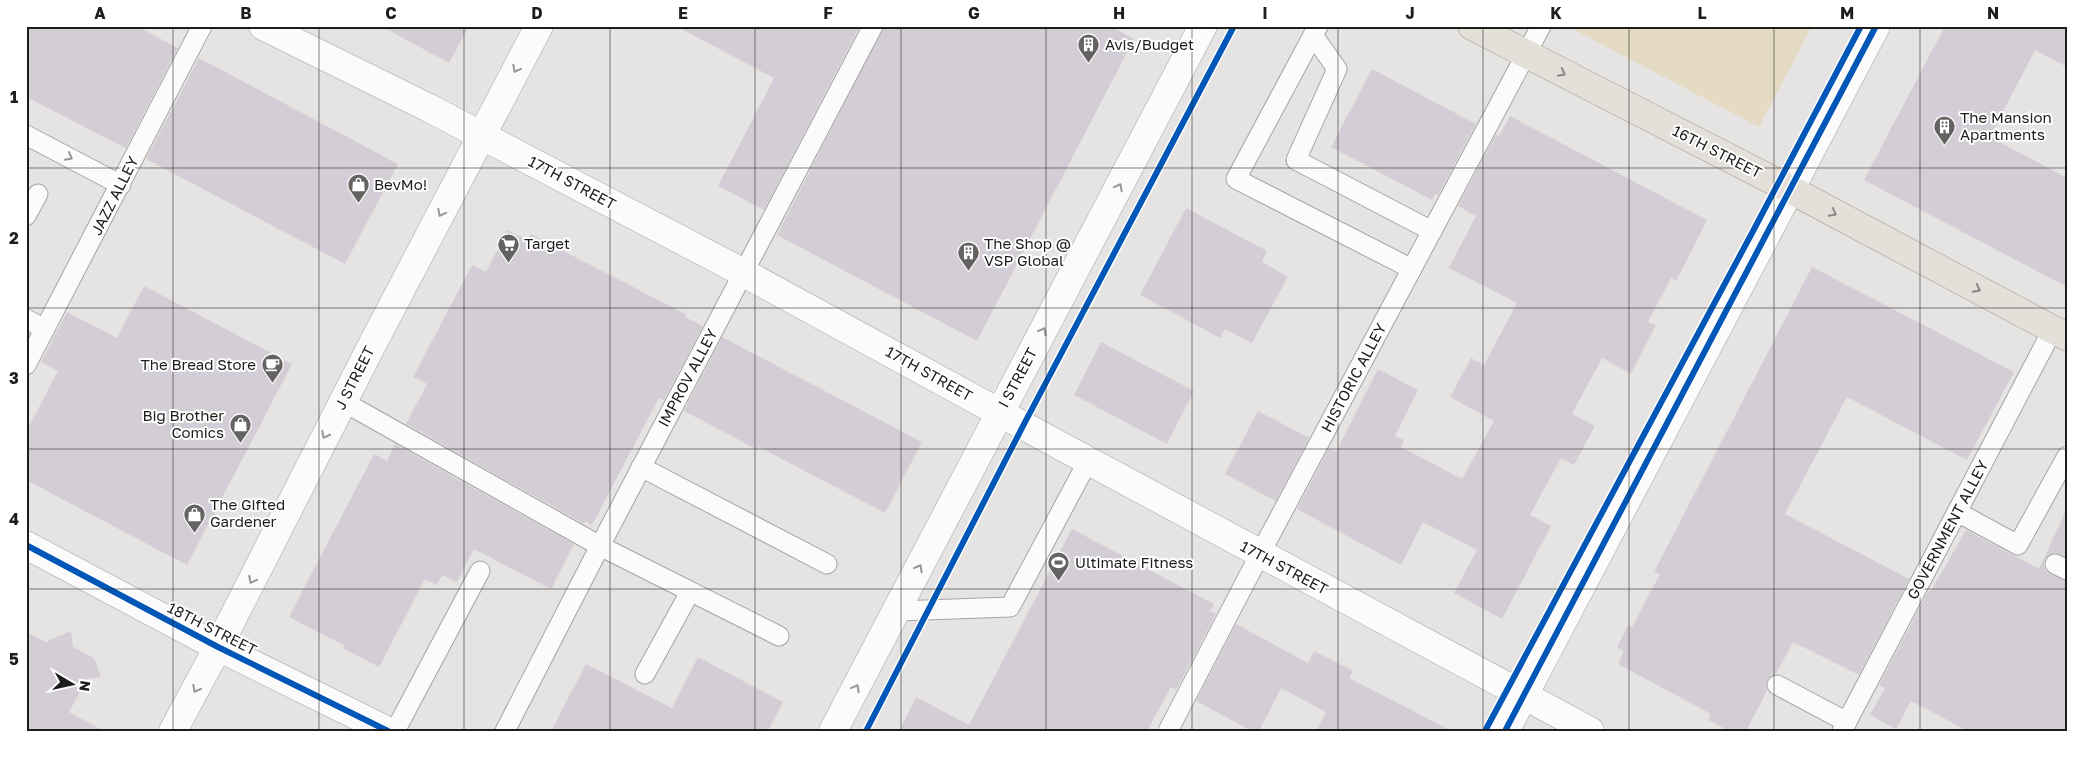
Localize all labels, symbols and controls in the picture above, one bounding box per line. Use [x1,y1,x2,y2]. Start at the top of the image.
text: A [94,3,106,23]
text: B [240,3,252,23]
text: C [385,3,397,23]
text: D [531,3,543,23]
text: E [678,3,688,23]
text: F [823,3,833,23]
text: G [968,3,980,23]
text: H [1113,3,1125,23]
text: I [1262,3,1268,23]
text: J [1405,3,1415,23]
text: K [1550,3,1562,23]
text: L [1697,3,1707,23]
text: M [1840,3,1854,23]
text: N [1987,3,1999,23]
building icon: Avis/Budget [1077,33,1101,64]
place label: Avis/Budget [1105,35,1194,53]
one-way arrow [512,64,522,73]
one-way arrow [1556,67,1565,77]
text: 1 [10,87,18,107]
place label: The Mansion Apartments [1960,108,2052,143]
building icon: The Mansion Apartments [1932,115,1956,146]
street label: 16TH STREET [1670,121,1765,181]
one-way arrow [64,151,73,161]
street label: 17TH STREET [526,152,619,213]
street label: JAZZ ALLEY [87,153,142,238]
shop icon: BevMo! [346,173,370,204]
place label: BevMo! [374,175,427,193]
one-way arrow [1113,183,1123,192]
one-way arrow [1828,207,1837,217]
one-way arrow [437,208,447,217]
text: 2 [9,228,19,248]
supermarket icon: Target [496,232,520,263]
place label: Target [524,234,570,252]
place label: The Shop @ VSP Global [984,234,1071,269]
building icon: The Shop @ VSP Global [956,241,980,272]
one-way arrow [1972,283,1981,293]
street label: HISTORIC ALLEY [1317,320,1390,435]
street label: IMPROV ALLEY [654,325,721,430]
one-way arrow [1037,327,1047,336]
street label: 17TH STREET [883,342,976,404]
street label: J STREET [330,343,378,412]
street label: I STREET [994,345,1040,411]
cafe icon: The Bread Store [260,353,284,384]
place label: The Bread Store [140,355,256,373]
text: 3 [9,368,19,388]
place label: Big Brother Comics [142,406,224,441]
shop icon: Big Brother Comics [228,413,252,444]
one-way arrow [321,430,331,439]
street label: GOVERNMENT ALLEY [1903,457,1992,602]
place label: The Gifted Gardener [210,495,285,530]
shop icon: The Gifted Gardener [182,502,206,533]
text: 4 [9,509,19,529]
street label: 17TH STREET [1238,537,1331,598]
sports icon: Ultimate Fitness [1047,551,1071,582]
place label: Ultimate Fitness [1075,553,1193,571]
one-way arrow [913,564,923,573]
one-way arrow [248,575,258,584]
street label: 18TH STREET [165,598,260,658]
text: 5 [9,649,19,669]
north arrow [48,660,98,710]
text: N [76,680,95,693]
one-way arrow [192,683,202,692]
one-way arrow [850,684,860,693]

